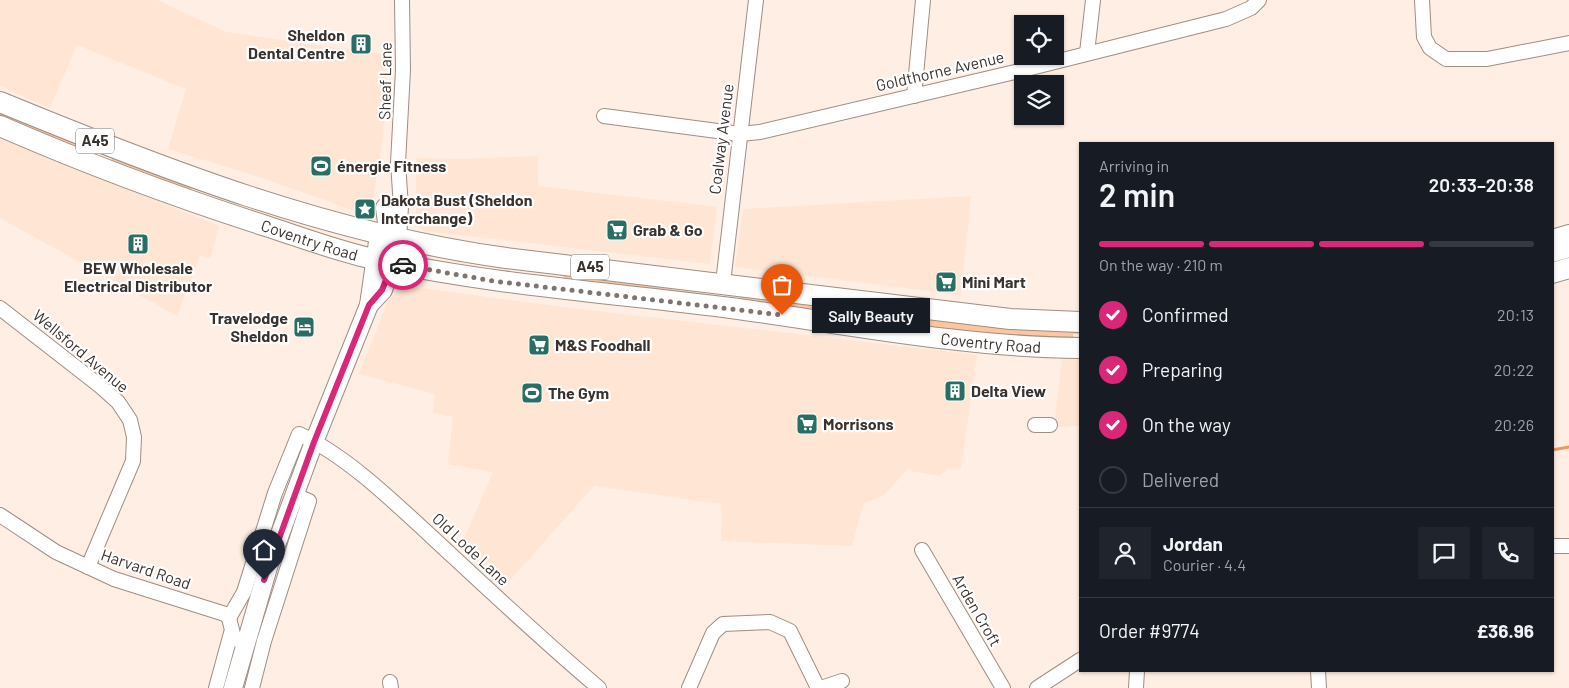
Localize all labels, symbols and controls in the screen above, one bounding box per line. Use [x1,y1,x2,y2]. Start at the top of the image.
map controls [1014,15,1064,125]
button: locate [1014,15,1064,65]
place label: Sheldon Dental Centre [248,25,345,62]
building icon: Sheldon Dental Centre [349,32,373,56]
street label: Sheaf Lane [374,42,395,120]
street label: Goldthorne Avenue [874,47,1006,94]
button: layers [1014,75,1064,125]
street label: Coalway Avenue [704,83,737,195]
road number: A45 [76,128,114,154]
sports icon: énergie Fitness [309,154,333,178]
place label: énergie Fitness [337,156,446,175]
text: Arriving in [1099,156,1169,175]
text: 20:33–20:38 [1429,173,1534,196]
text: 2 min [1099,175,1175,213]
place label: Dakota Bust (Sheldon Interchange) [381,190,532,227]
place icon: Dakota Bust (Sheldon Interchange) [353,197,377,221]
street label: Coventry Road [259,215,360,264]
supermarket icon: Grab & Go [605,218,629,242]
place label: Grab & Go [633,220,703,239]
building icon: BEW Wholesale Electrical Distributor [126,232,150,256]
courier [378,240,428,290]
icon: car [389,251,417,279]
road number: A45 [571,254,609,280]
text: On the way · 210 m [1099,255,1223,274]
place label: BEW Wholesale Electrical Distributor [64,258,212,295]
pin [761,264,803,315]
supermarket icon: Mini Mart [934,270,958,294]
icon: bag [768,271,796,299]
place label: Mini Mart [962,272,1026,291]
callout: Sally Beauty [812,298,930,332]
icon: check [1099,301,1127,329]
text: Confirmed [1142,303,1229,326]
street label: Wellsford Avenue [30,305,133,396]
text: 20:13 [1497,305,1534,324]
text: Sally Beauty [828,306,914,325]
place label: Travelodge Sheldon [209,308,288,345]
hotel icon: Travelodge Sheldon [292,315,316,339]
street label: Coventry Road [940,328,1042,356]
supermarket icon: M&S Foodhall [527,333,551,357]
place label: M&S Foodhall [555,335,650,354]
icon: check [1099,356,1127,384]
text: Preparing [1142,358,1223,381]
text: 20:22 [1494,360,1534,379]
building icon: Delta View [943,379,967,403]
sports icon: The Gym [520,381,544,405]
place label: Delta View [971,381,1047,400]
place label: The Gym [548,383,609,402]
icon: check [1099,411,1127,439]
supermarket icon: Morrisons [795,412,819,436]
text: On the way [1142,413,1231,436]
place label: Morrisons [823,414,893,433]
text: 20:26 [1494,415,1534,434]
text: Delivered [1142,468,1219,491]
street label: Old Lode Lane [429,508,514,589]
button: person [1099,527,1151,579]
button: chat [1418,527,1470,579]
button: phone [1482,527,1534,579]
pin [243,529,285,580]
text: Jordan [1163,532,1223,555]
icon: home [250,536,278,564]
street label: Harvard Road [99,544,193,593]
text: Courier · 4.4 [1163,555,1246,574]
street label: Arden Croft [949,570,1006,649]
text: Order #9774 [1099,619,1200,642]
text: £36.96 [1476,619,1534,642]

